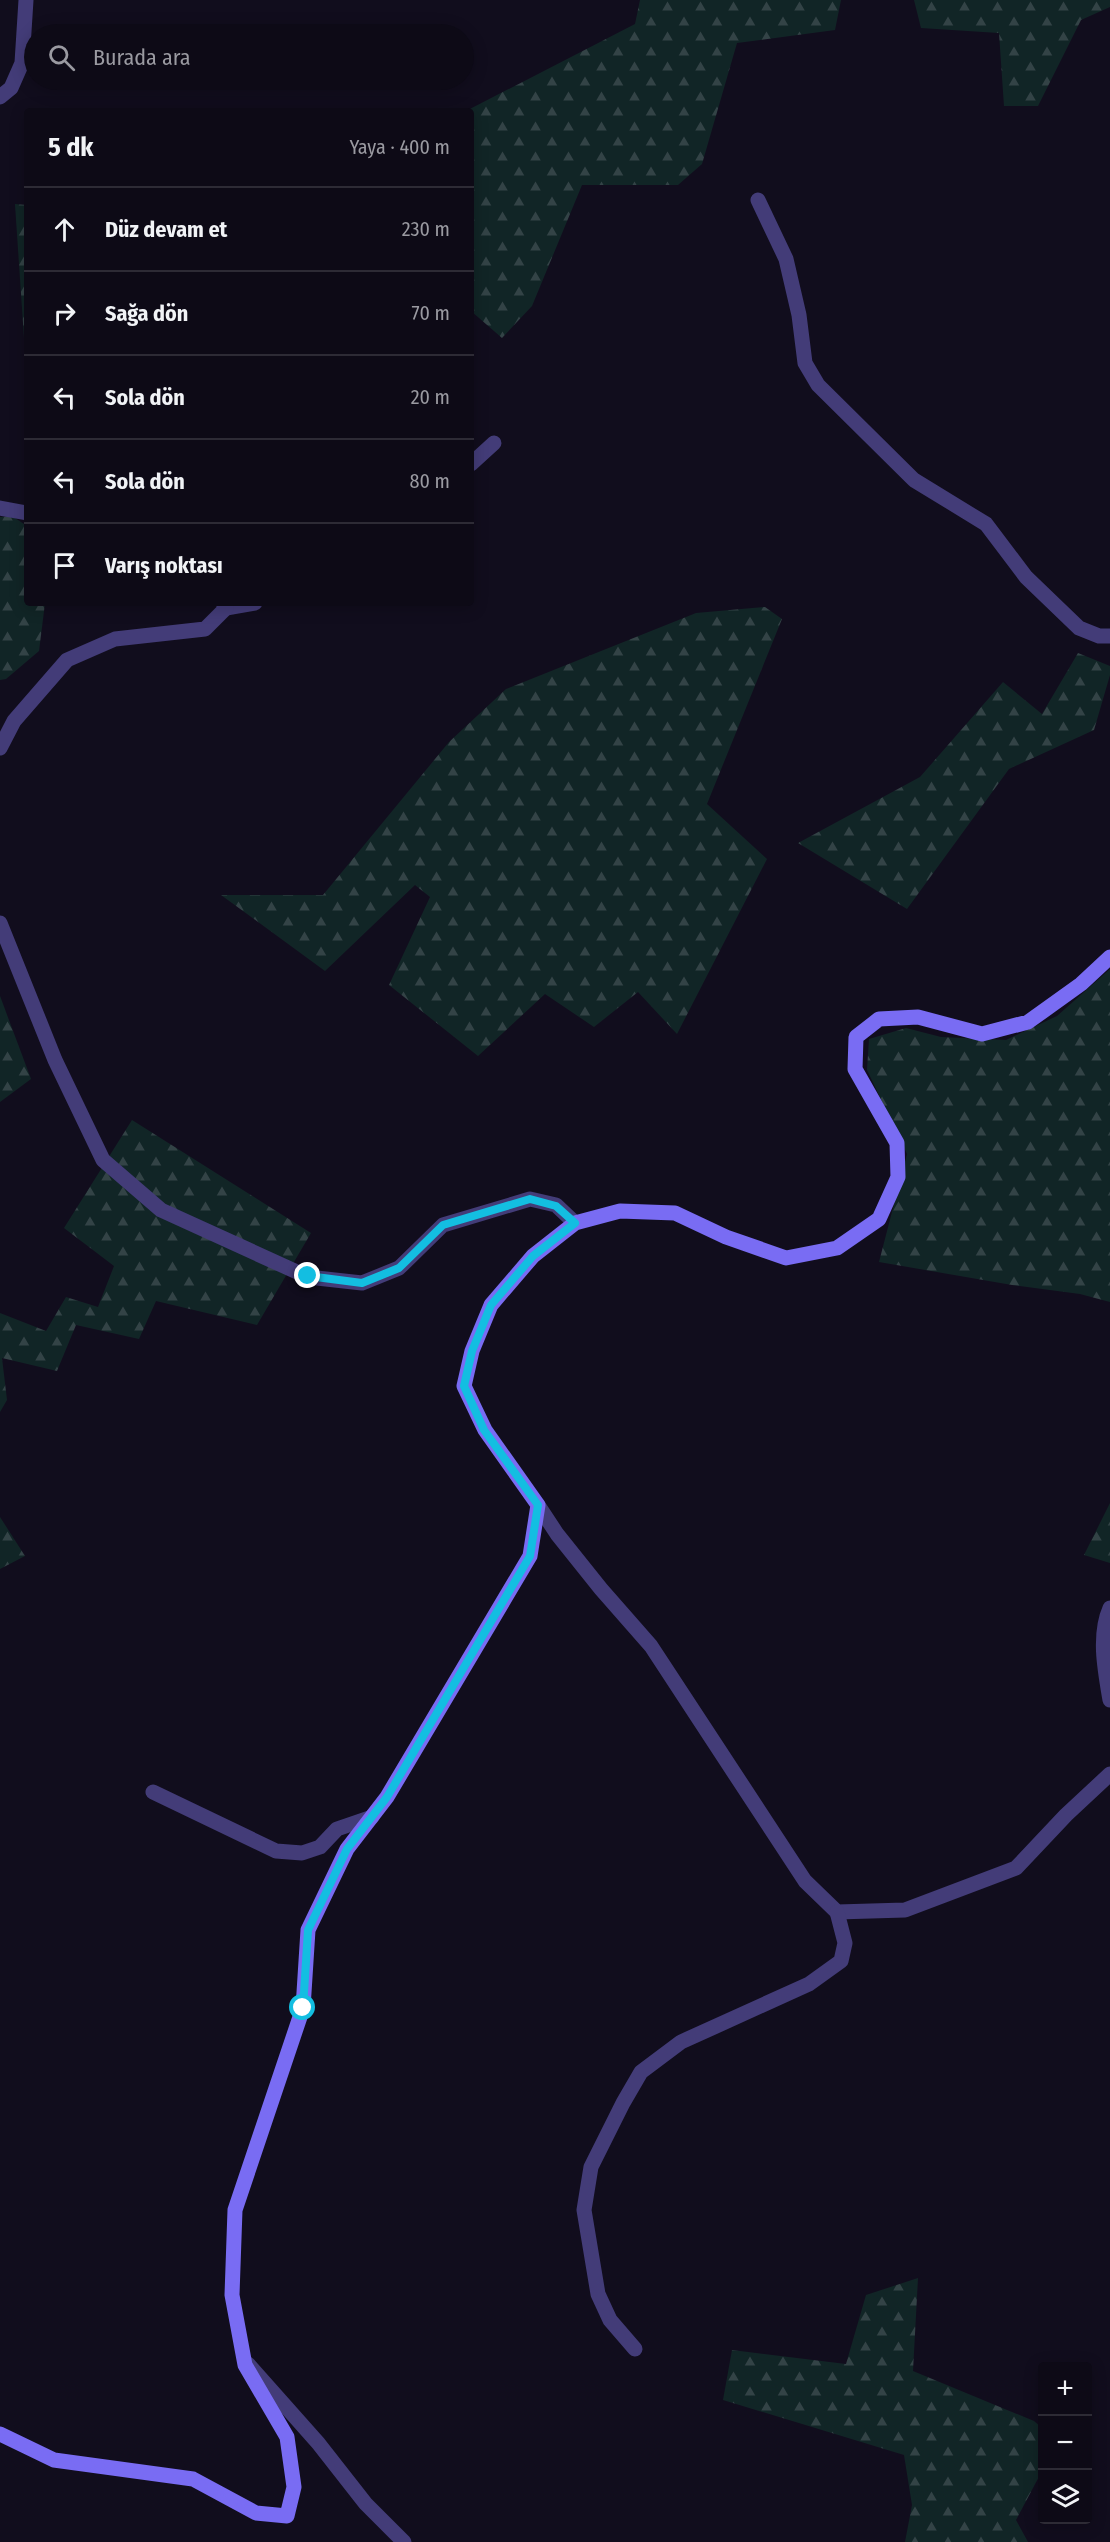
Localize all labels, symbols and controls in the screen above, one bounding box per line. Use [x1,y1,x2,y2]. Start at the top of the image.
search box [24,24,474,90]
icon: search [45,41,78,74]
text: Burada ara [93,44,191,71]
text: 5 dk [48,132,94,163]
text: Yaya · 400 m [349,135,450,159]
icon: ahead [48,213,81,246]
text: Düz devam et [105,216,227,243]
text: 230 m [402,217,450,241]
icon: right [48,297,81,330]
text: Sağa dön [105,300,188,327]
text: 70 m [412,301,450,325]
icon: left [48,381,81,414]
text: Sola dön [105,384,185,411]
text: 20 m [411,385,450,409]
icon: left [48,465,81,498]
text: Sola dön [105,468,185,495]
text: 80 m [410,469,450,493]
icon: arrive [48,549,81,582]
text: Varış noktası [105,552,223,579]
route end [294,1262,320,1288]
route start [289,1994,315,2020]
map controls [1038,2362,1092,2524]
button: + [1038,2362,1092,2416]
button: − [1038,2416,1092,2470]
button: layers [1038,2470,1092,2524]

